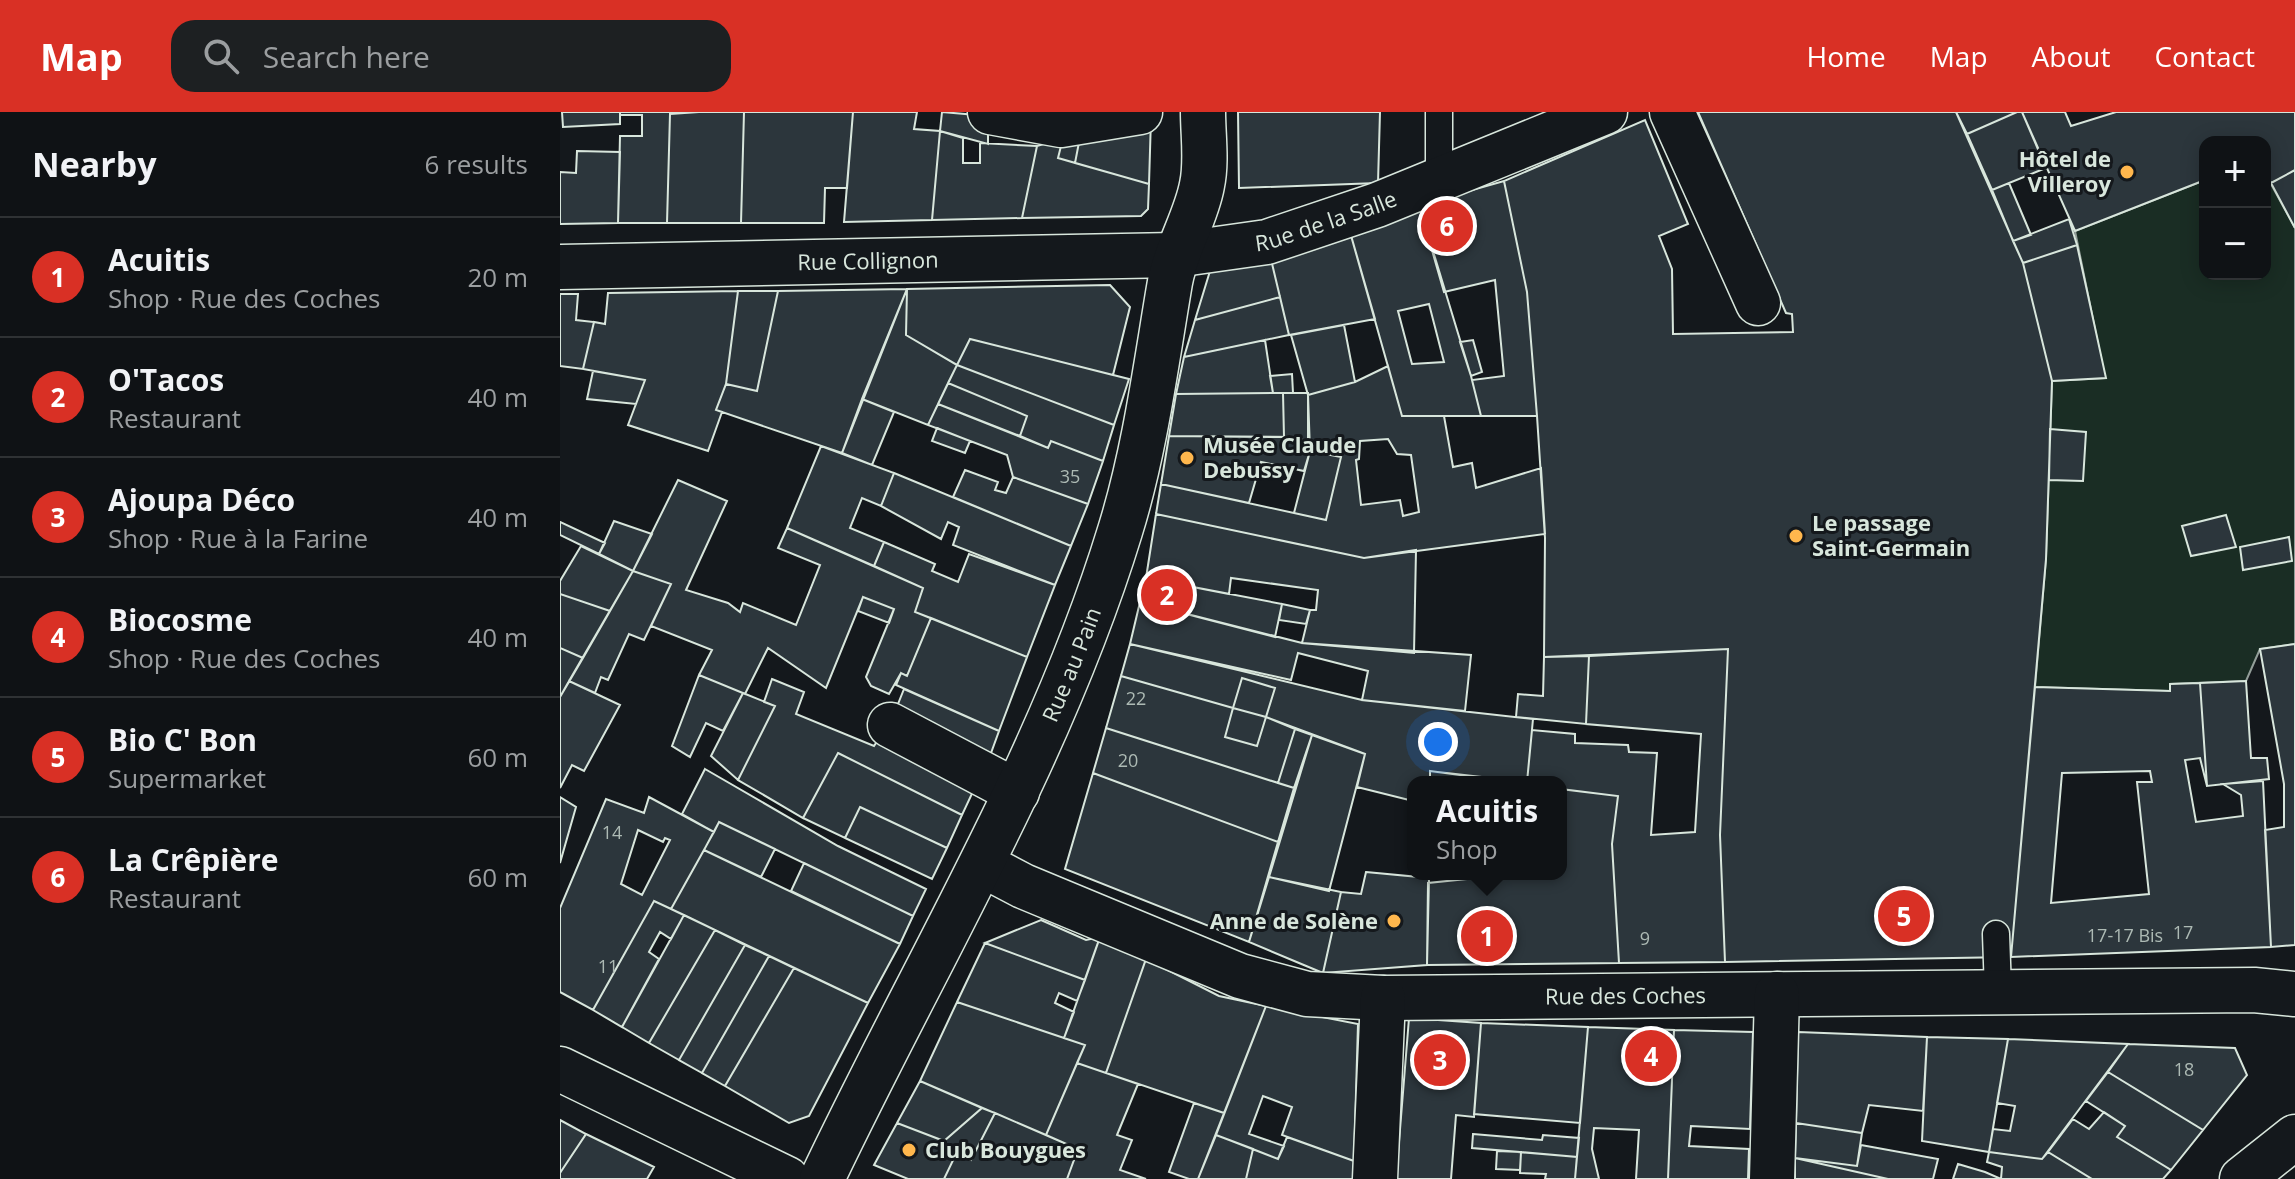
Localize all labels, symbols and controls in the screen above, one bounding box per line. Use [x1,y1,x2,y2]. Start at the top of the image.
search box [171,20,731,92]
text: Map [40,30,123,82]
icon: search [199,34,243,78]
text: Search here [263,36,430,77]
text: Home [1807,37,1886,75]
text: Map [1930,37,1988,75]
text: About [2032,37,2110,75]
text: Contact [2154,37,2255,75]
map controls [2199,136,2271,280]
button: + [2199,136,2271,208]
text: Nearby [32,141,157,187]
place label: Hôtel de Villeroy [2019,143,2111,198]
text: 6 results [425,146,528,182]
marker: Hôtel de Villeroy [2118,163,2136,181]
street label: Rue de la Salle [1253,183,1401,258]
pin: 6 [1421,196,1473,256]
button: − [2199,208,2271,280]
text: Acuitis [108,239,210,280]
street label: Rue Collignon [797,244,939,276]
text: 1 [51,259,65,295]
text: 20 m [467,259,528,295]
text: Shop · Rue des Coches [108,280,381,316]
text: O'Tacos [108,359,224,400]
text: 2 [51,379,65,415]
text: 40 m [467,379,528,415]
text: Restaurant [108,400,241,436]
place label: Musée Claude Debussy [1203,429,1356,484]
marker: Musée Claude Debussy [1178,449,1196,467]
house number: 35 [1060,464,1080,488]
text: Ajoupa Déco [108,479,295,520]
text: 3 [51,499,65,535]
text: 40 m [467,499,528,535]
place label: Le passage Saint-Germain [1812,507,1970,562]
text: Shop · Rue à la Farine [108,520,368,556]
marker: Le passage Saint-Germain [1787,527,1805,545]
pin: 2 [1141,565,1193,625]
text: Biocosme [108,599,252,640]
street label: Rue au Pain [1034,603,1107,726]
text: 4 [51,619,65,655]
text: 40 m [467,619,528,655]
text: Shop · Rue des Coches [108,640,381,676]
house number: 22 [1126,686,1146,710]
text: Bio C' Bon [108,719,257,760]
your location [1418,722,1458,762]
text: 5 [51,739,65,775]
text: 60 m [467,739,528,775]
house number: 20 [1118,748,1138,772]
text: Supermarket [108,760,266,796]
popup [1407,776,1567,880]
text: Acuitis [1436,790,1538,831]
house number: 14 [602,820,622,844]
text: Shop [1436,831,1498,867]
text: La Crêpière [108,839,279,880]
text: 6 [51,859,65,895]
text: 60 m [467,859,528,895]
text: Restaurant [108,880,241,916]
pin: 5 [1878,886,1930,946]
place label: Anne de Solène [1210,905,1378,935]
pin: 1 [1461,906,1513,966]
marker: Anne de Solène [1385,912,1403,930]
house number: 17 [2173,920,2193,944]
house number: 17-17 Bis [2087,923,2163,947]
house number: 9 [1640,926,1650,950]
house number: 11 [598,954,618,978]
street label: Rue des Coches [1545,979,1706,1011]
pin: 4 [1625,1026,1677,1086]
pin: 3 [1414,1030,1466,1090]
house number: 18 [2174,1057,2194,1081]
place label: Club Bouygues [925,1134,1086,1164]
marker: Club Bouygues [900,1141,918,1159]

